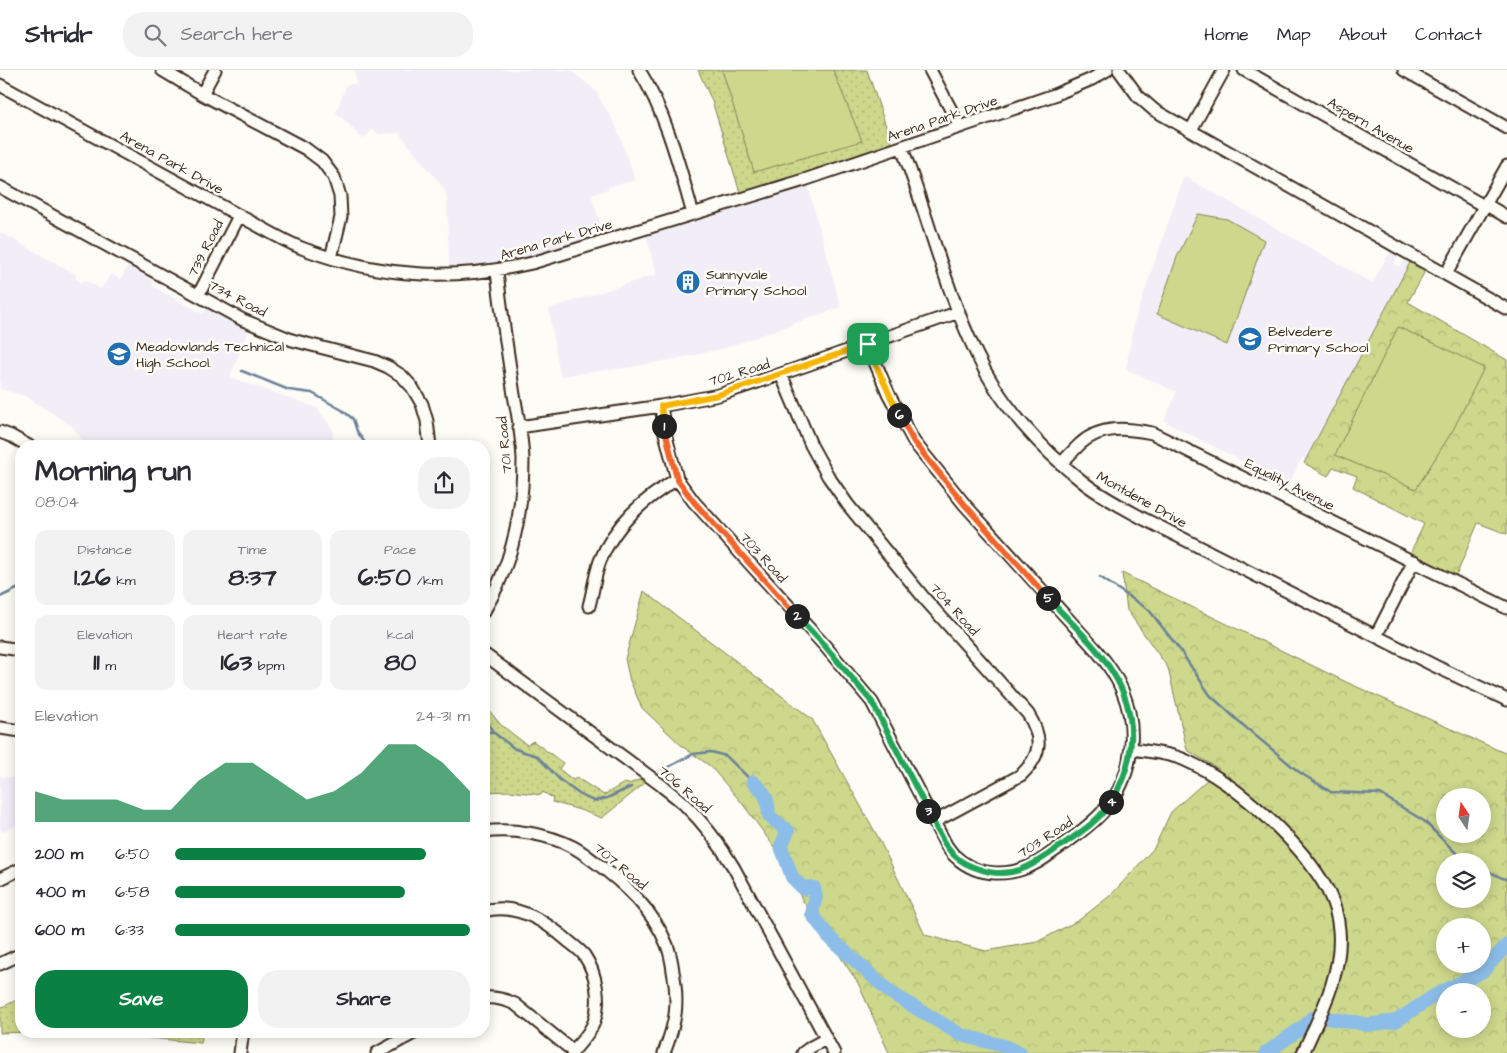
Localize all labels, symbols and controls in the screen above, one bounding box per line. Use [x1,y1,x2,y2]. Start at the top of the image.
search box [123,12,473,57]
text: Stridr [25,18,93,52]
icon: search [141,21,169,49]
text: Search here [181,21,293,48]
text: Home [1204,22,1249,47]
text: Map [1277,22,1311,47]
text: About [1339,22,1387,47]
text: Contact [1415,22,1482,47]
street label: Arena Park Drive [884,91,1001,147]
street label: Aspern Avenue [1323,93,1418,159]
street label: Arena Park Drive [116,126,227,200]
street label: Arena Park Drive [498,214,615,266]
street label: 739 Road [183,217,229,280]
place label: Sunnyvale Primary School [706,265,807,301]
building icon: Sunnyvale Primary School [675,269,701,295]
street label: 734 Road [205,275,270,323]
place label: Belvedere Primary School [1268,322,1369,358]
pin [847,323,889,365]
school or university icon: Belvedere Primary School [1237,326,1263,352]
icon: arrive [854,330,882,358]
place label: Meadowlands Technical High School. [136,337,284,373]
school or university icon: Meadowlands Technical High School. [106,341,132,367]
street label: 702 Road [706,354,772,392]
pin: 6 [886,402,912,428]
text: 6 [895,405,904,425]
pin: 1 [652,414,676,438]
street label: 701 Road [493,416,517,474]
text: 1 [664,416,665,436]
text: Morning run [35,452,191,491]
street label: Equality Avenue [1241,454,1338,516]
button: share [418,457,470,509]
street label: Montdene Drive [1093,467,1191,533]
text: 08:04 [35,491,79,513]
street label: 703 Road [735,528,792,588]
text: Distance [78,540,132,560]
text: Time [238,540,267,560]
text: Pace [384,540,416,560]
text: 1.26 [74,560,111,595]
text: 8:37 [228,560,277,595]
text: 6:50 [358,560,411,595]
text: km [111,571,136,591]
text: /km [411,571,443,591]
street label: 704 Road [925,579,983,640]
pin: 5 [1036,586,1060,610]
text: 5 [1044,588,1053,608]
pin: 2 [784,604,810,628]
text: 2 [793,606,802,626]
text: Elevation [77,625,132,645]
text: Heart rate [217,625,288,645]
text: kcal [387,625,414,645]
text: 11 [93,645,100,680]
text: 163 [221,645,252,680]
text: 80 [384,645,416,680]
text: m [100,656,116,676]
text: bpm [252,656,284,676]
text: Elevation [35,705,98,727]
text: 24–31 m [416,705,470,727]
street label: 706 Road [654,761,715,818]
north arrow [1436,788,1491,842]
map controls [1436,788,1491,1038]
pin: 4 [1098,790,1124,814]
text: 4 [1107,792,1116,812]
pin: 3 [916,798,940,824]
text: 3 [925,801,932,821]
street label: 703 Road [1014,812,1077,863]
street label: 707 Road [589,839,651,895]
text: 200 m [35,843,83,865]
text: 6:50 [115,843,149,865]
button: layers [1436,853,1491,908]
text: 400 m [35,881,85,903]
text: 6:58 [115,881,149,903]
button: + [1436,918,1491,973]
text: 600 m [35,919,84,941]
text: 6:33 [115,919,144,941]
button: Save [35,970,248,1028]
button: Share [258,970,470,1028]
button: − [1436,983,1491,1038]

